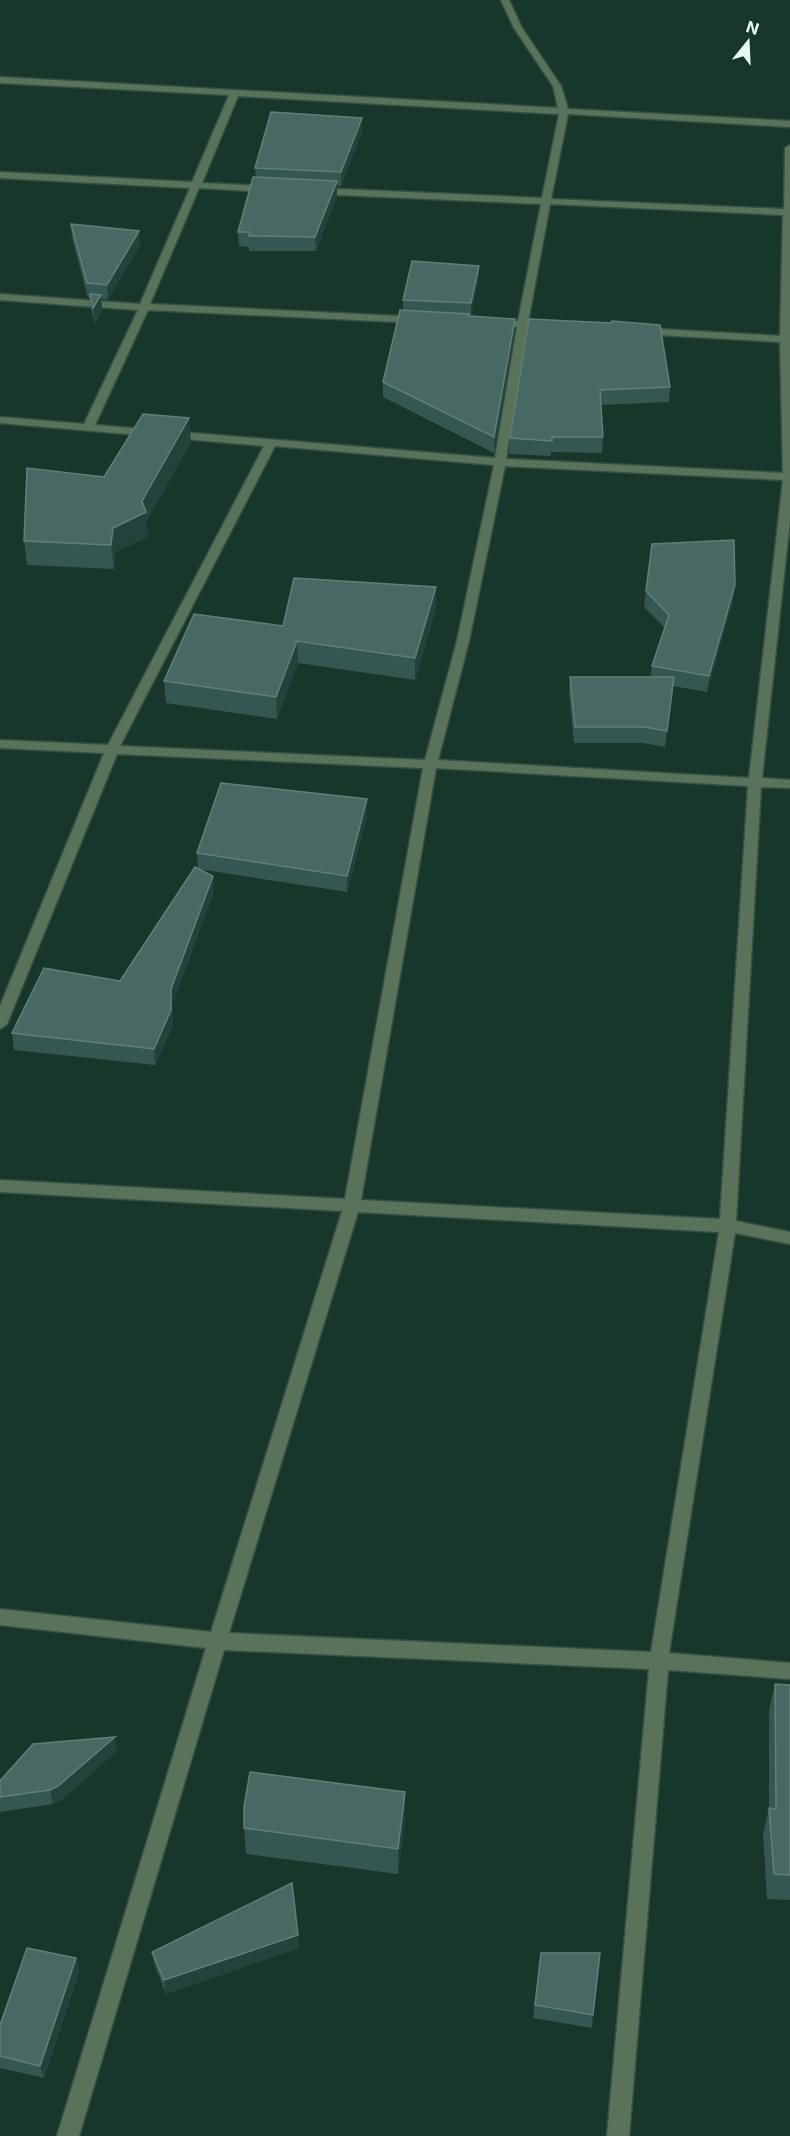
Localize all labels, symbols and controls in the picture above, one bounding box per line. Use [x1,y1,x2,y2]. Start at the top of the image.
north arrow [718,12,778,72]
text: N [744,16,762,39]

